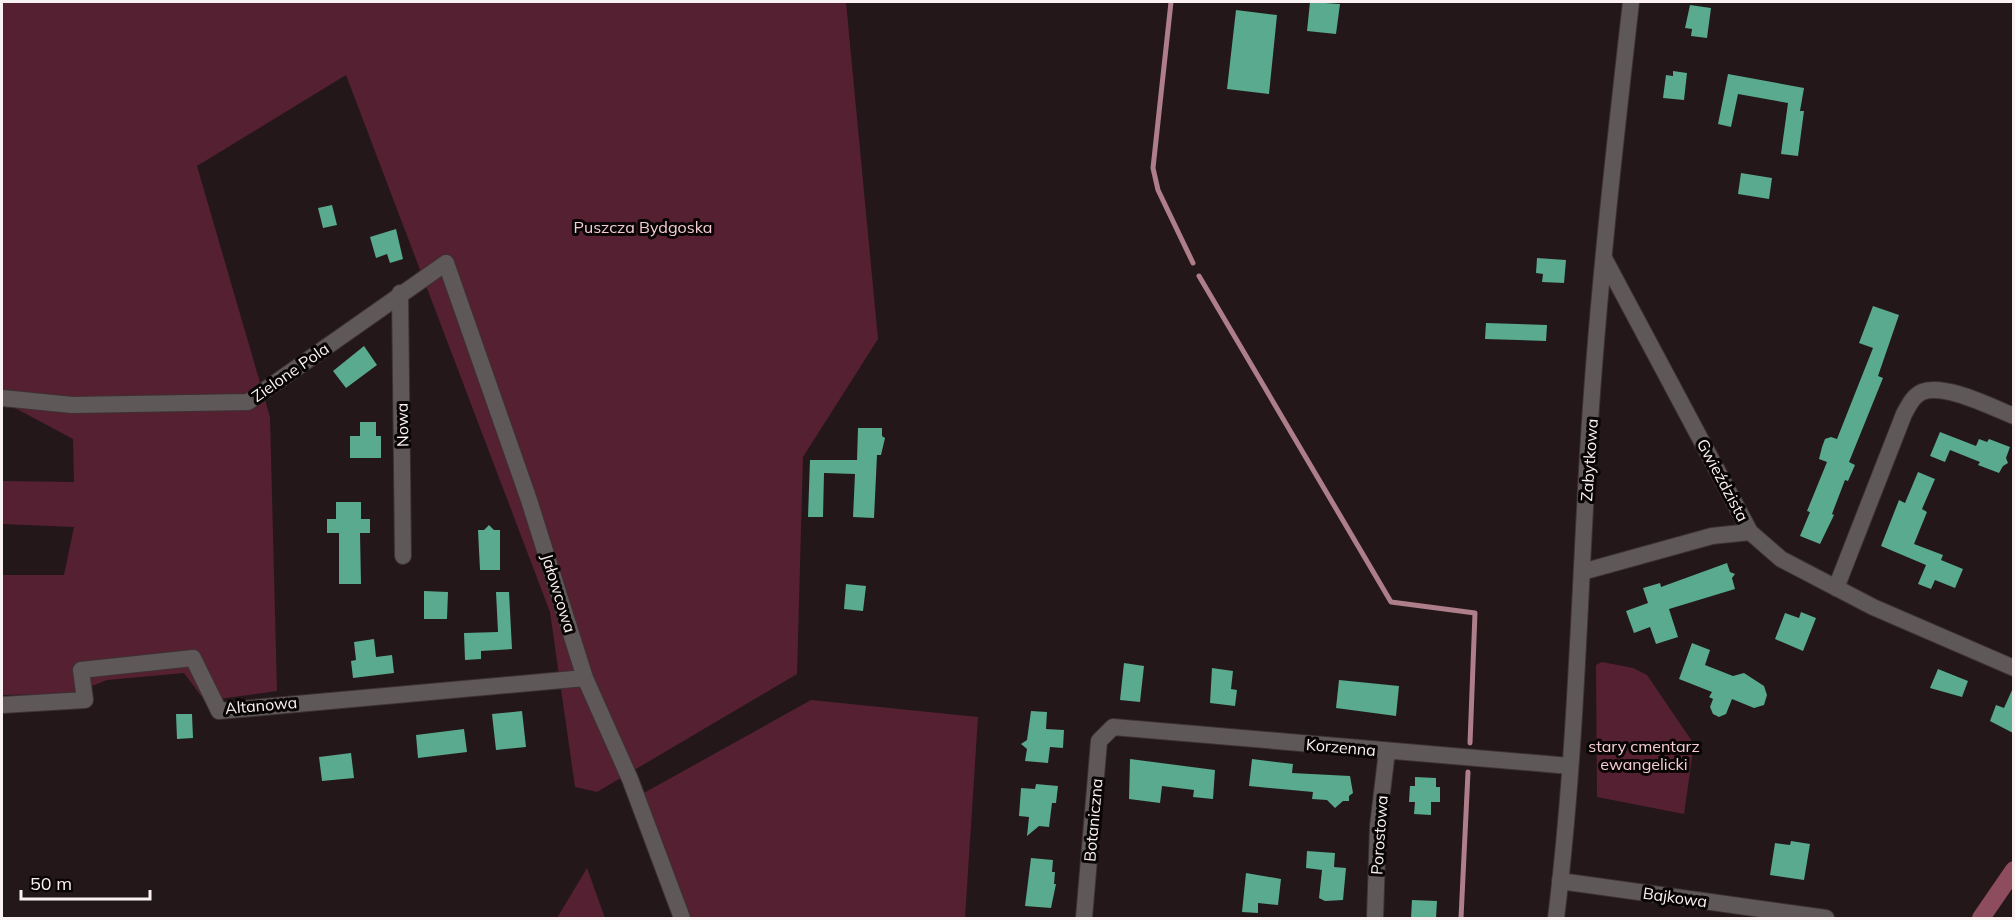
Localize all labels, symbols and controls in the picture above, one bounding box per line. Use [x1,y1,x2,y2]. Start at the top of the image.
park label: Puszcza Bydgoska [574,217,712,237]
street label: Zielone Pola [247,338,333,406]
street label: Nowa [392,403,412,447]
street label: Zabytkowa [1576,418,1602,502]
street label: Gwieździsta [1693,435,1753,525]
street label: Jałowcowa [538,551,580,635]
street label: Altanowa [224,692,298,718]
street label: Korzenna [1305,734,1377,760]
park label: stary cmentarz ewangelicki [1588,736,1700,774]
street label: Botaniczna [1079,778,1107,862]
street label: Porostowa [1366,795,1392,875]
scale bar [21,863,150,901]
text: 50 m [30,872,72,895]
street label: Bajkowa [1642,883,1708,911]

